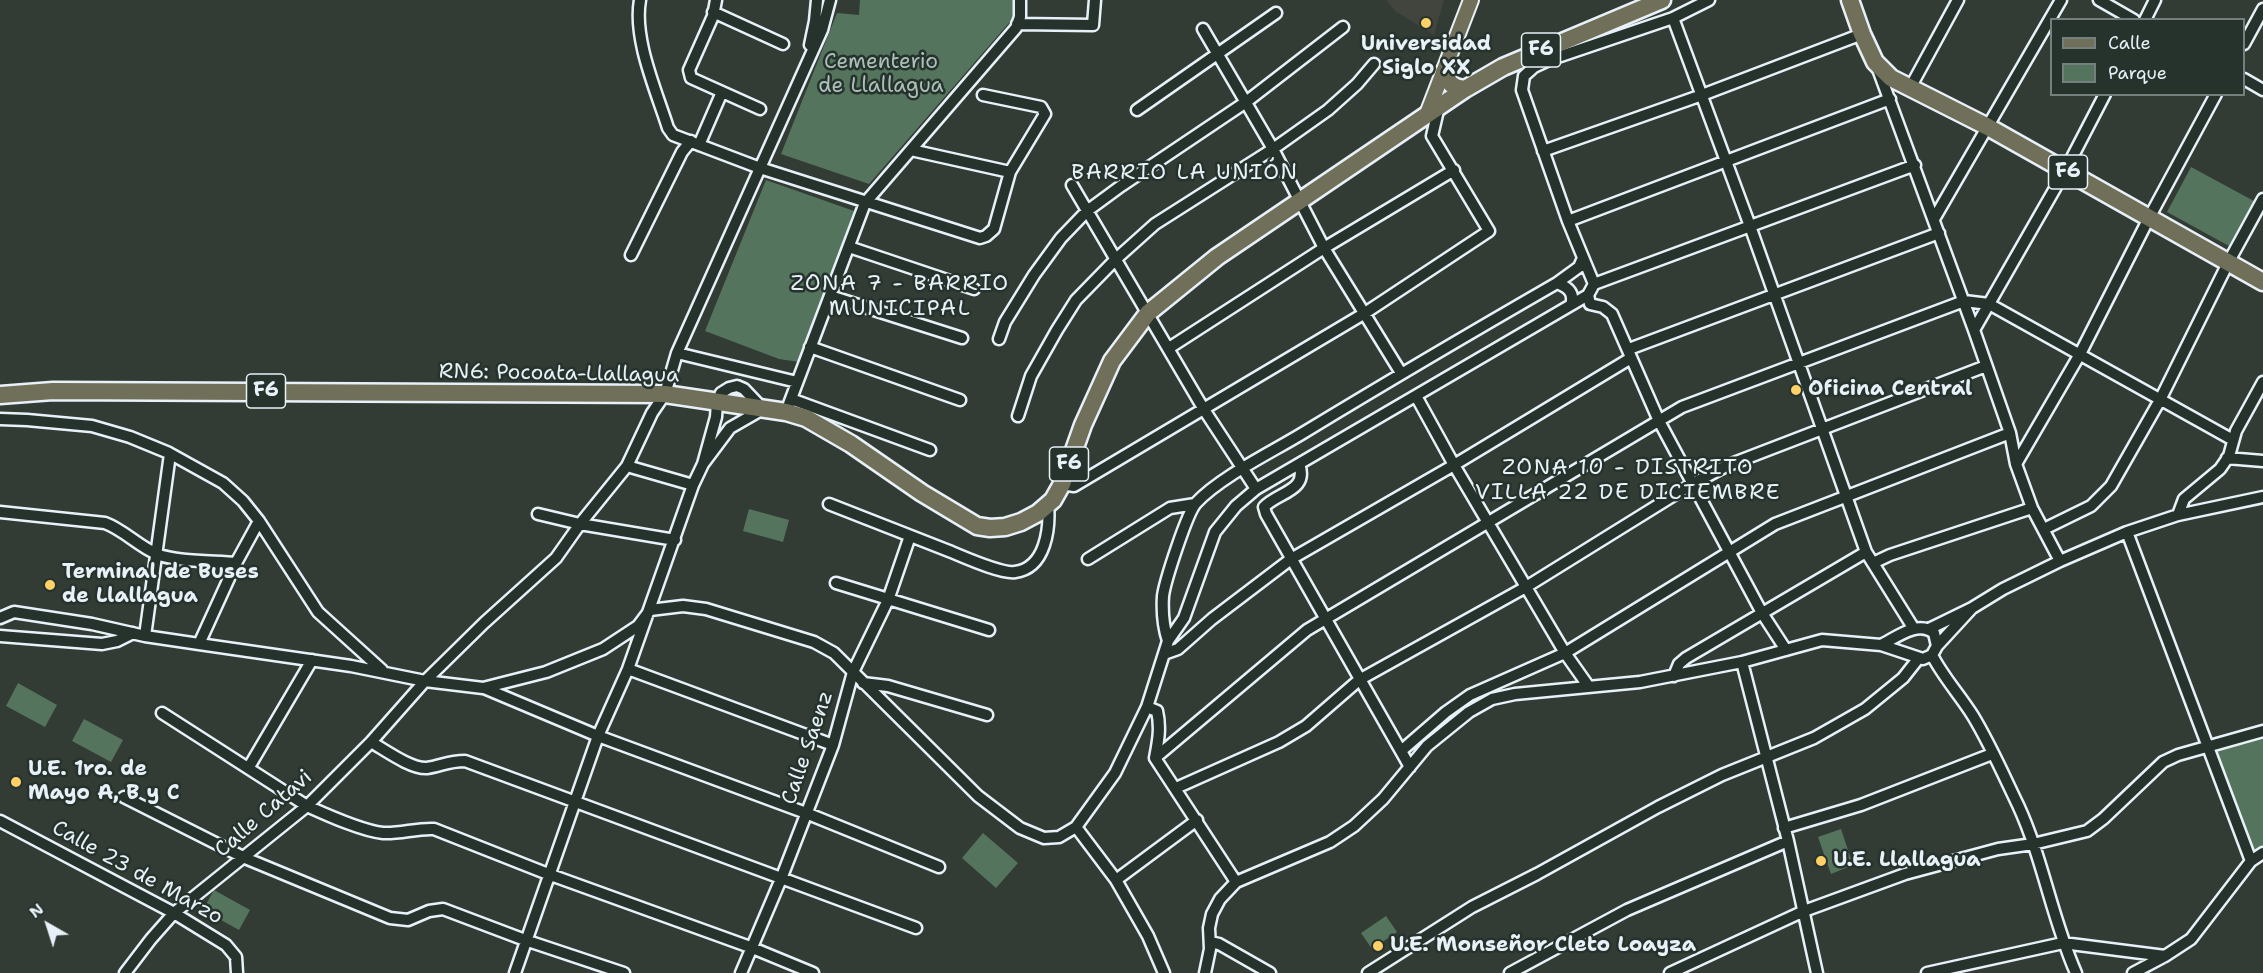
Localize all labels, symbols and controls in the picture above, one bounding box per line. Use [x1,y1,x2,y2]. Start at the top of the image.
marker: Universidad Siglo XX [1419,16,1433,30]
legend [2050,18,2245,96]
text: Calle [2108,31,2151,55]
place label: Universidad Siglo XX [1361,32,1491,82]
road number: F6 [1522,33,1560,67]
park label: Cementerio de Llallagua [818,50,944,100]
text: Parque [2108,61,2167,85]
road number: F6 [2048,155,2088,189]
district label: BARRIO LA UNIÓN [1071,160,1299,186]
district label: ZONA 7 - BARRIO MUNICIPAL [790,271,1010,322]
street label: RN6: Pocoata-Llallagua [439,359,679,389]
road number: F6 [246,374,286,408]
place label: Oficina Central [1808,377,1972,403]
marker: Oficina Central [1789,383,1803,397]
road number: F6 [1050,447,1088,481]
district label: ZONA 10 - DISTRITO VILLA 22 DE DICIEMBRE [1475,455,1781,506]
place label: Terminal de Buses de Llallagua [62,560,259,610]
marker: Terminal de Buses de Llallagua [43,578,57,592]
street label: Calle Saenz [777,688,839,808]
place label: U.E. 1ro. de Mayo A, B y C [28,757,180,807]
street label: Calle Catavi [210,765,318,863]
marker: U.E. 1ro. de Mayo A, B y C [9,775,23,789]
street label: Calle 23 de Marzo [47,816,227,930]
place label: U.E. Llallagua [1833,848,1981,874]
marker: U.E. Llallagua [1814,854,1828,868]
north arrow [18,895,78,955]
text: N [25,898,48,923]
place label: U.E. Monseñor Cleto Loayza [1390,933,1696,959]
marker: U.E. Monseñor Cleto Loayza [1371,939,1385,953]

